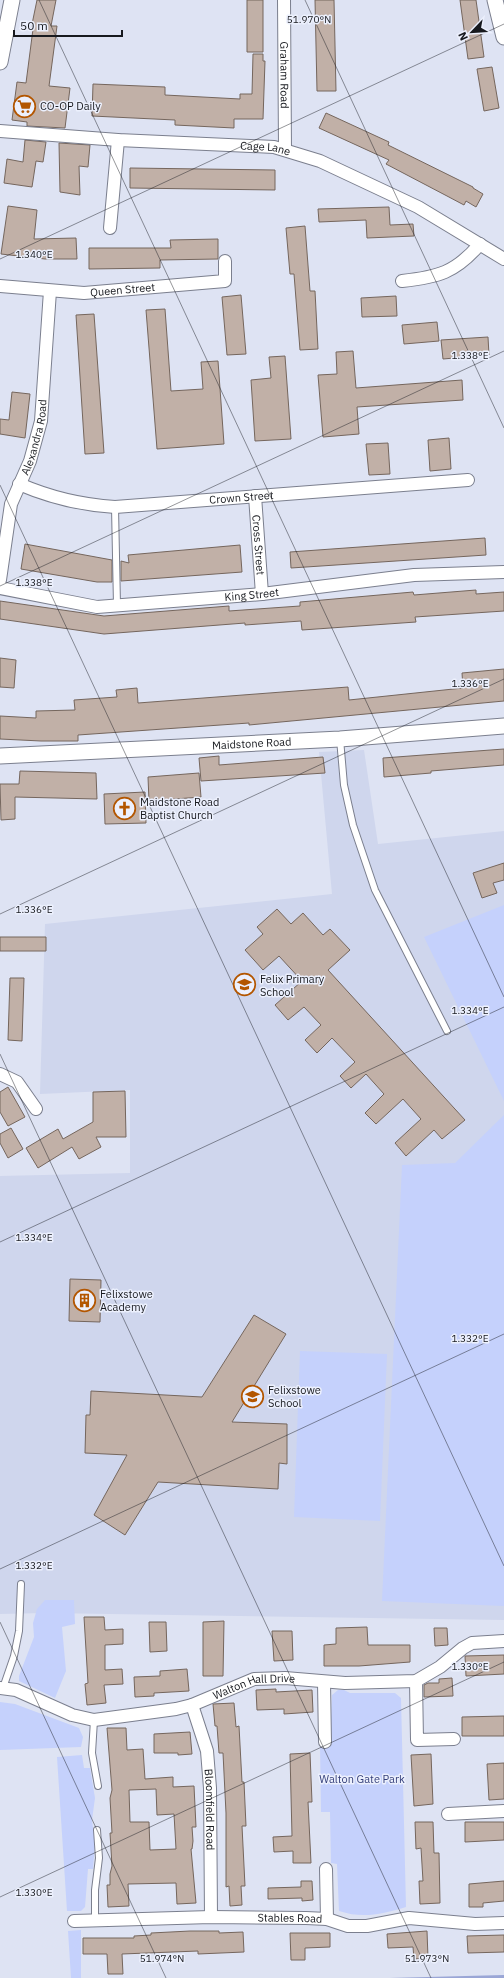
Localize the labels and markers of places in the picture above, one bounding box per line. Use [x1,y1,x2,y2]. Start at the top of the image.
supermarket icon: CO-OP Daily [12,93,38,119]
place label: CO-OP Daily [40,99,101,113]
church icon: Maidstone Road Baptist Church [112,795,138,821]
place label: Maidstone Road Baptist Church [140,795,219,822]
school or university icon: Felix Primary School [232,972,258,998]
place label: Felix Primary School [260,972,325,999]
building icon: Felixstowe Academy [72,1287,98,1313]
place label: Felixstowe Academy [100,1287,153,1314]
school or university icon: Felixstowe School [239,1383,265,1409]
place label: Felixstowe School [268,1383,321,1410]

